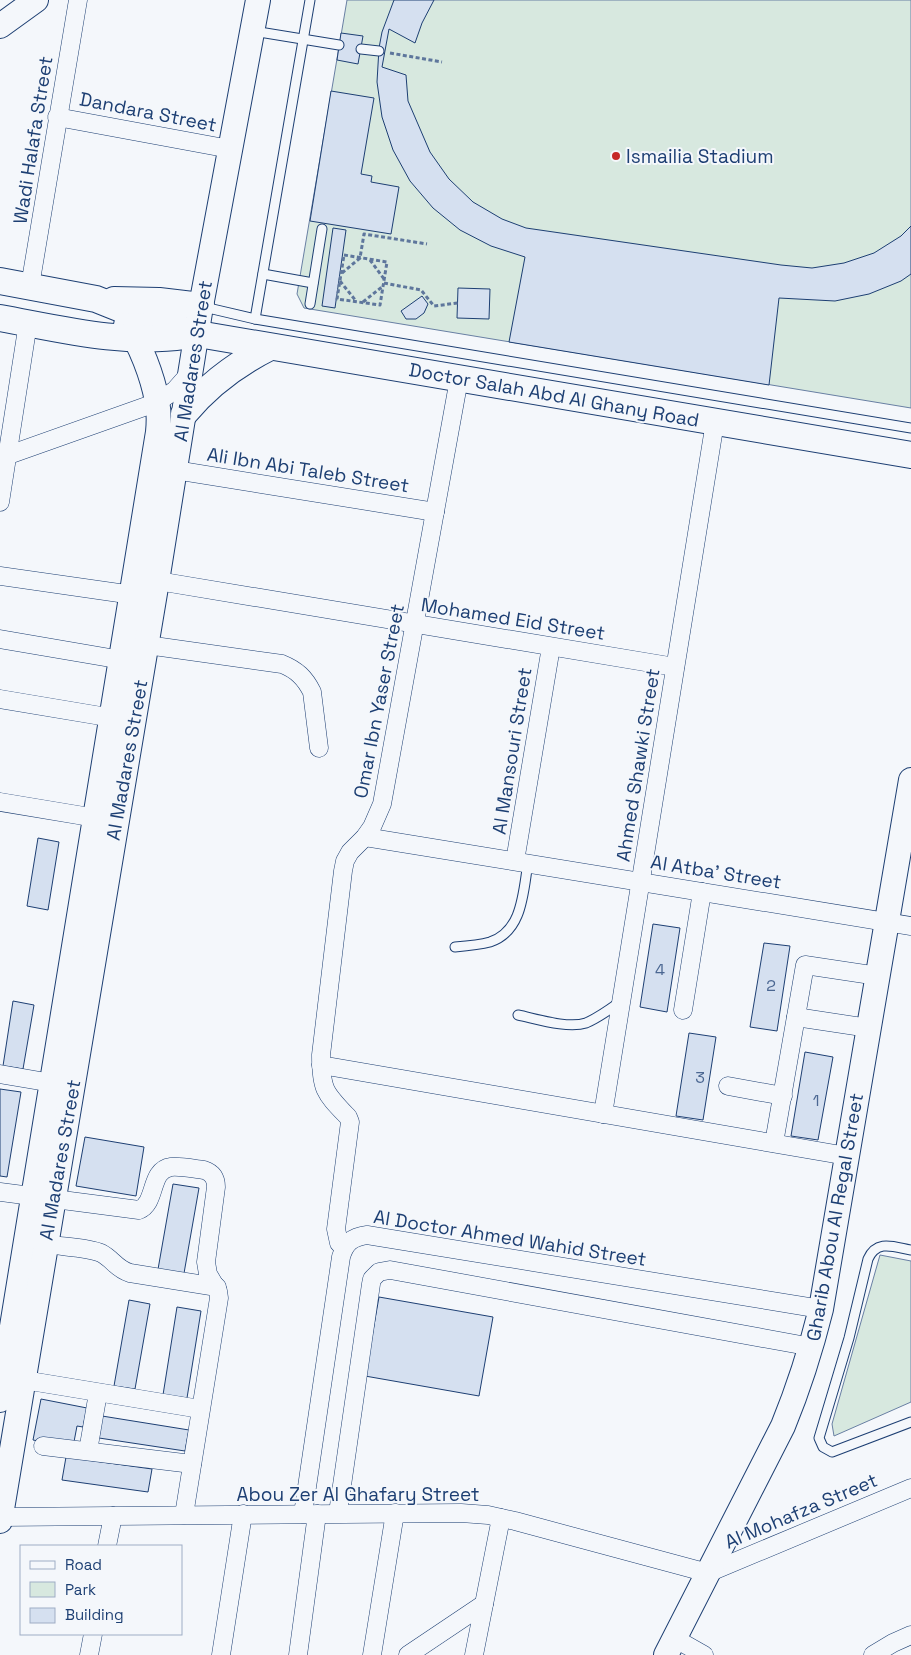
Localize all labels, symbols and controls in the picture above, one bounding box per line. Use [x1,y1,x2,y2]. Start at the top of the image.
street label: Wadi Halafa Street [7,54,59,226]
street label: Dandara Street [77,86,219,138]
place label: Ismailia Stadium [626,144,774,169]
marker: Ismailia Stadium [610,150,622,162]
street label: Al Madares Street [168,279,218,443]
street label: Doctor Salah Abd Al Ghany Road [407,357,701,433]
street label: Ali Ibn Abi Taleb Street [205,442,411,498]
street label: Mohamed Eid Street [419,592,607,646]
street label: Omar Ibn Yaser Street [348,602,410,800]
street label: Al Mansouri Street [486,666,538,836]
street label: Ahmed Shawki Street [610,667,666,863]
street label: Al Madares Street [101,678,153,842]
street label: Al Atba' Street [649,849,783,895]
house number: 4 [655,959,665,980]
house number: 2 [766,975,776,996]
house number: 3 [695,1067,705,1088]
street label: Al Madares Street [34,1078,86,1242]
house number: 1 [813,1090,819,1111]
street label: Gharib Abou Al Regal Street [801,1091,869,1343]
street label: Al Doctor Ahmed Wahid Street [372,1204,648,1272]
street label: Al Mohafza Street [721,1467,881,1555]
street label: Abou Zer Al Ghafary Street [236,1482,480,1507]
legend [20,1545,182,1635]
text: Road [65,1555,102,1574]
text: Park [65,1580,96,1599]
text: Building [65,1605,124,1624]

